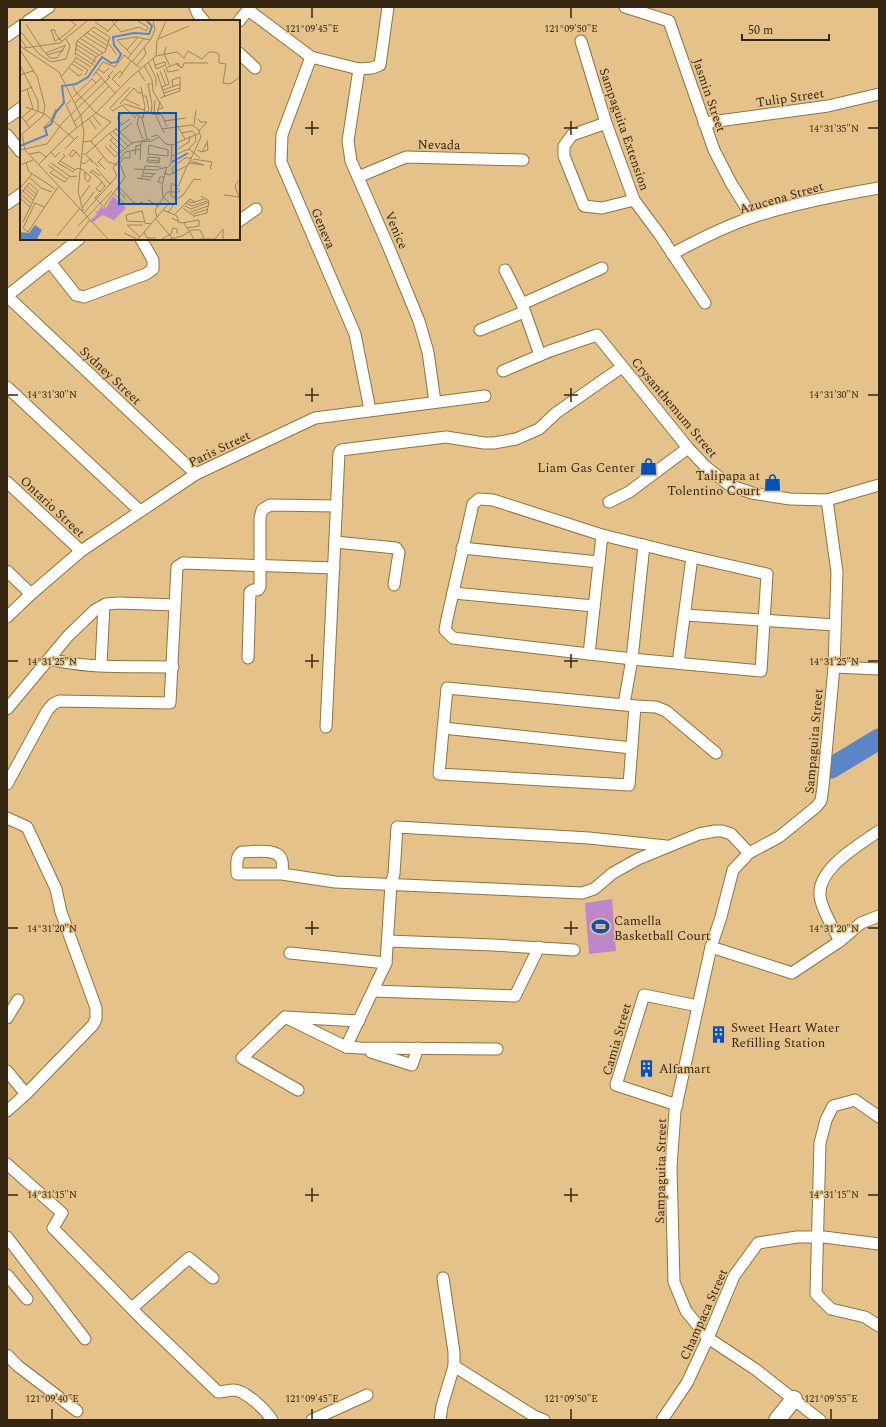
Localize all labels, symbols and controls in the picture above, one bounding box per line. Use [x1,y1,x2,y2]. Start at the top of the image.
scale bar [742,16,829,42]
inset map [20,20,240,240]
text: 121°09'45"E [285,21,339,37]
text: 121°09'50"E [544,21,598,37]
text: 50 m [748,21,773,40]
street label: Jasmin Street [687,56,731,135]
street label: Sampaguita Extension [594,65,655,194]
street label: Tulip Street [755,83,826,113]
text: 14°31'35"N [809,121,859,137]
street label: Nevada [417,135,461,155]
street label: Azucena Street [737,176,826,220]
street label: Geneva [306,205,341,253]
street label: Venice [379,208,413,252]
street label: Sydney Street [75,342,146,410]
street label: Crysanthemum Street [626,353,723,463]
text: 14°31'30"N [27,387,77,403]
text: 14°31'30"N [809,387,859,403]
street label: Paris Street [185,425,254,472]
shop icon: Liam Gas Center [638,457,658,477]
place label: Liam Gas Center [537,458,635,478]
place label: Talipapa at Tolentino Court [667,466,760,501]
street label: Ontario Street [15,471,90,542]
shop icon: Talipapa at Tolentino Court [763,472,783,492]
text: 14°31'25"N [27,654,77,670]
text: 14°31'25"N [809,654,859,670]
street label: Sampaguita Street [799,687,829,794]
place label: Camella Basketball Court [614,911,711,946]
sports icon: Camella Basketball Court [591,917,611,937]
text: 14°31'20"N [27,921,77,937]
text: 14°31'20"N [809,921,859,937]
street label: Camia Street [597,1000,637,1078]
place label: Sweet Heart Water Refilling Station [731,1018,840,1053]
building icon: Sweet Heart Water Refilling Station [708,1024,728,1044]
building icon: Alfamart [636,1058,656,1078]
place label: Alfamart [659,1059,711,1079]
street label: Sampaguita Street [650,1118,672,1224]
text: 14°31'15"N [27,1187,77,1203]
text: 14°31'15"N [809,1187,859,1203]
street label: Champaca Street [675,1265,733,1363]
text: 121°09'40"E [25,1391,79,1407]
text: 121°09'45"E [285,1391,339,1407]
text: 121°09'50"E [544,1391,598,1407]
text: 121°09'55"E [804,1391,858,1407]

